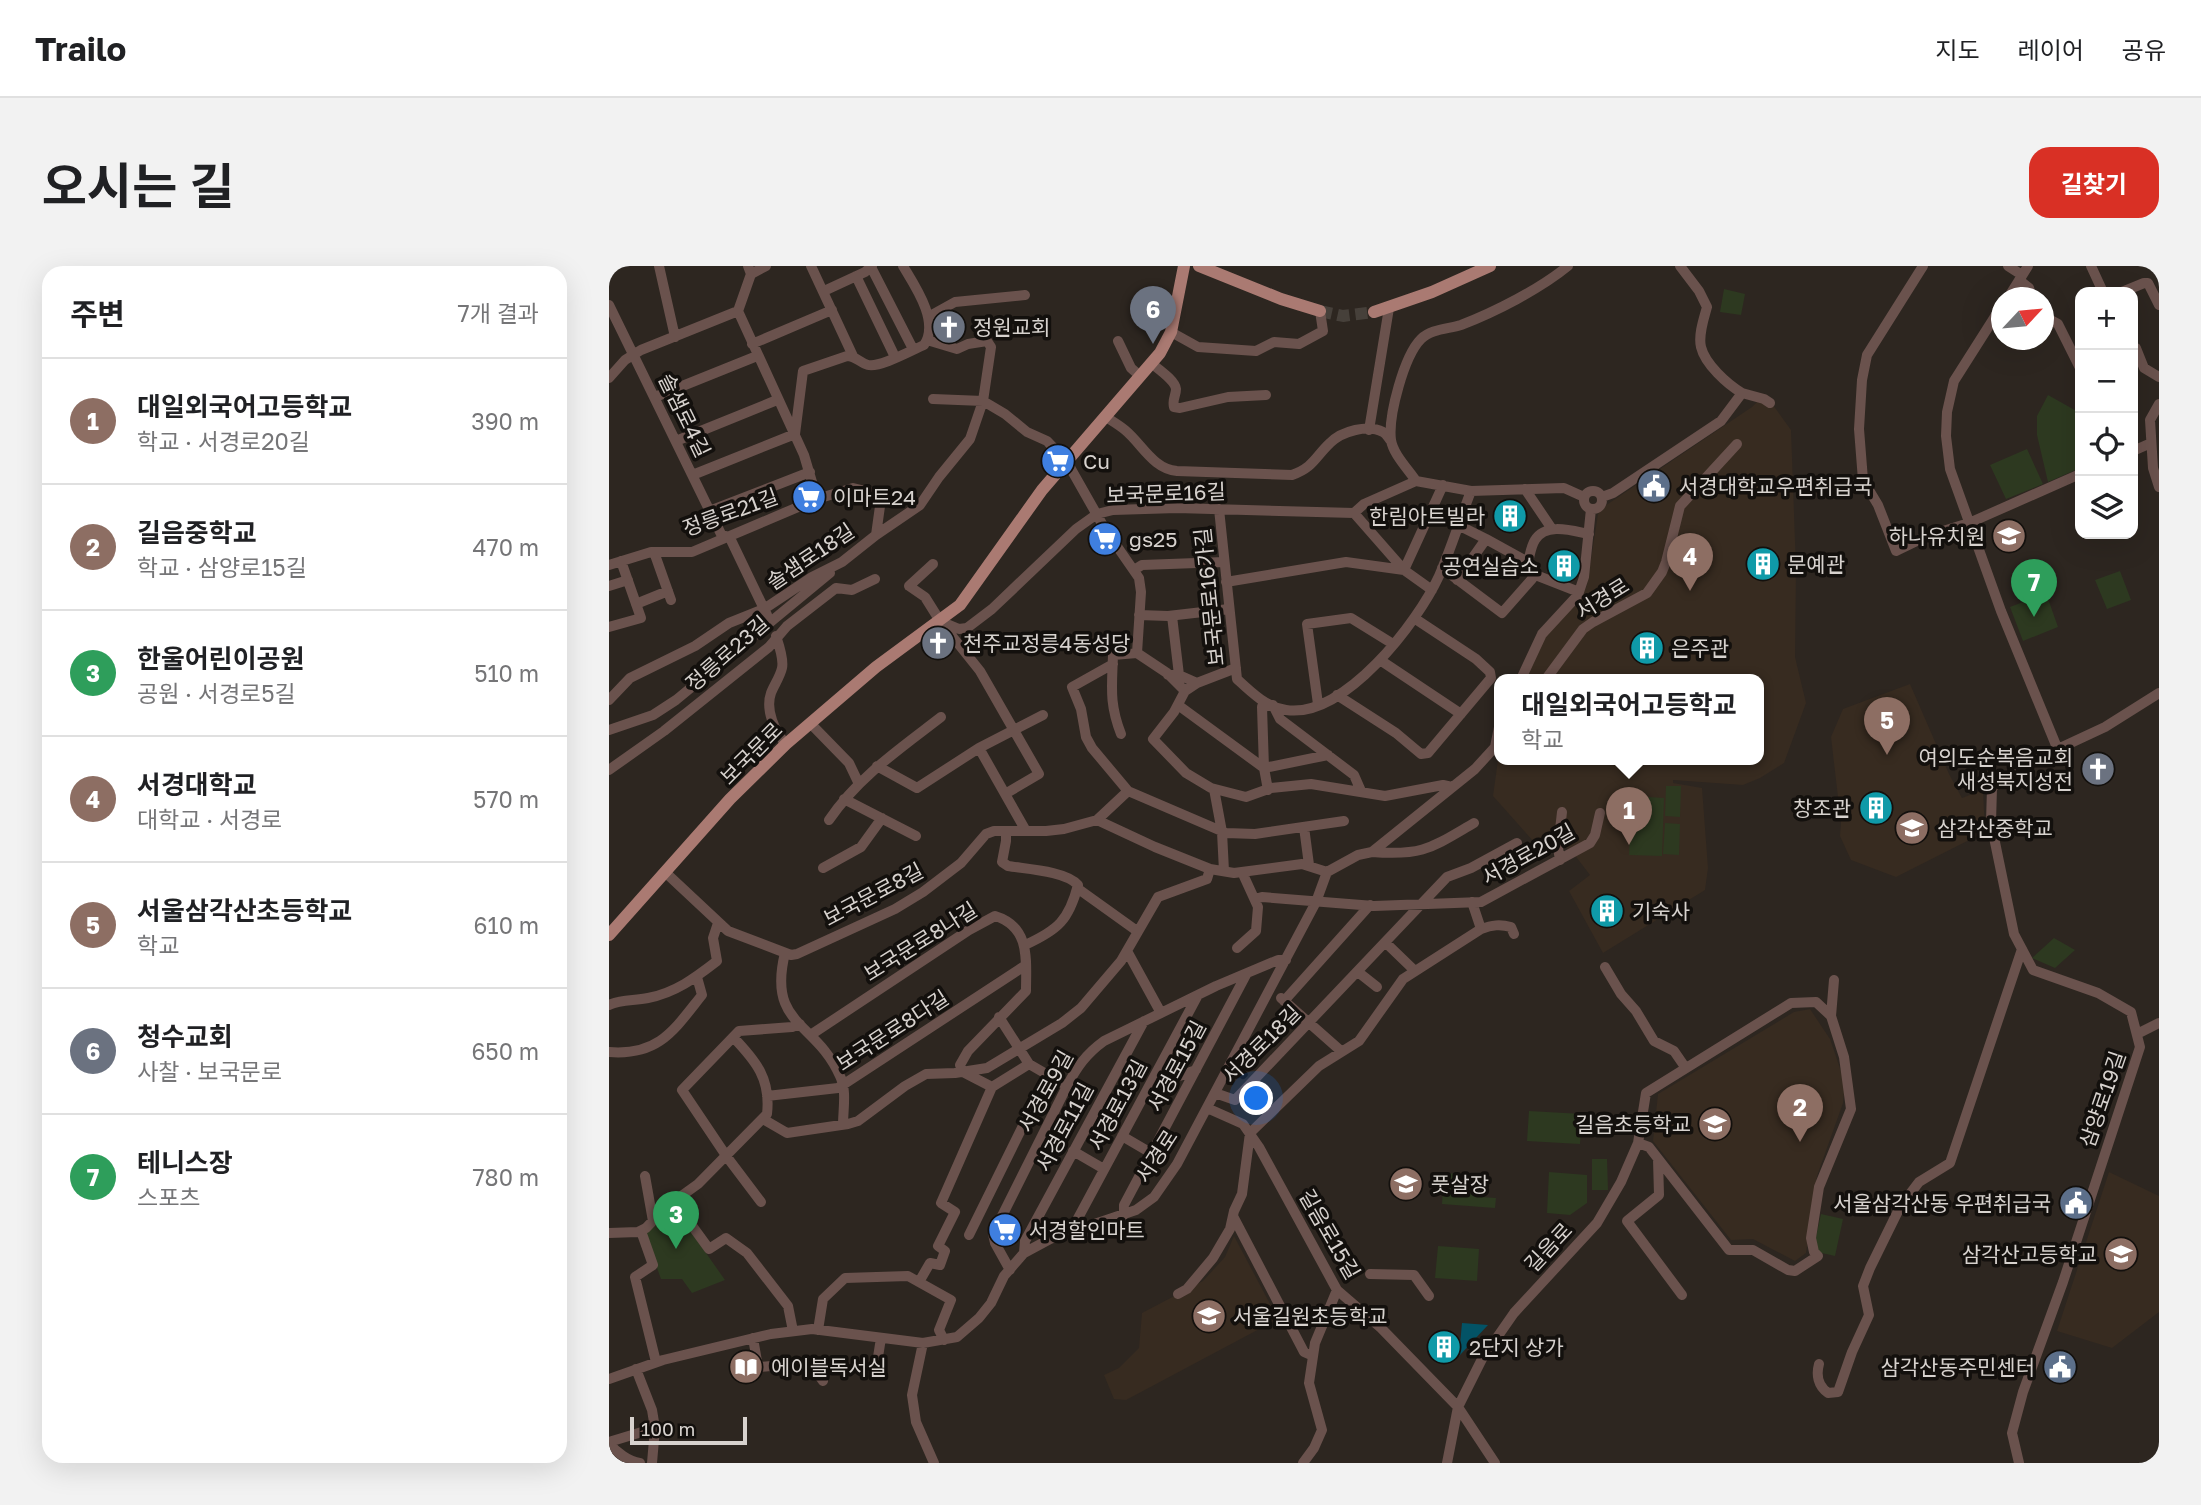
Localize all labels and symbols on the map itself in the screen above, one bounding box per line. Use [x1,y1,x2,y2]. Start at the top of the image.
pin: 6 [1130,286,1176,344]
north arrow [1991,287,2054,350]
church icon: 정원교회 [930,308,968,346]
place label: 정원교회 [973,314,1050,340]
street label: 솔샘로4길 [654,369,716,461]
supermarket icon: Cu [1039,442,1077,480]
place label: Cu [1083,448,1110,474]
public building icon: 서경대학교우편취급국 [1635,467,1673,505]
place label: 서경대학교우편취급국 [1679,473,1872,499]
supermarket icon: 이마트24 [790,478,828,516]
street label: 보국문로16길 [1106,478,1226,508]
street label: 정릉로21길 [679,483,781,541]
place label: 이마트24 [833,484,916,510]
building icon: 한림아트빌라 [1491,497,1529,535]
place label: 한림아트빌라 [1369,503,1485,529]
street label: 솔샘로18길 [761,517,859,595]
school or university icon: 하나유치원 [1990,517,2028,555]
supermarket icon: gs25 [1086,520,1124,558]
place label: 하나유치원 [1888,523,1985,549]
place label: gs25 [1129,526,1177,552]
street label: 보국문로16가길 [1189,527,1229,667]
pin: 4 [1667,533,1713,591]
building icon: 문예관 [1744,545,1782,583]
building icon: 공연실습소 [1545,547,1583,585]
place label: 문예관 [1787,551,1845,577]
place label: 공연실습소 [1442,553,1539,579]
pin: 7 [2011,559,2057,617]
street label: 서경로 [1571,572,1633,624]
street label: 정릉로23길 [680,610,774,696]
church icon: 천주교정릉4동성당 [919,624,957,662]
building icon: 은주관 [1628,629,1666,667]
place label: 천주교정릉4동성당 [963,630,1130,656]
place label: 은주관 [1671,635,1729,661]
pin: 5 [1864,697,1910,755]
street label: 보국문로 [714,716,788,790]
place label: 여의도순복음교회 새성북지성전 [1918,744,2073,794]
church icon: 여의도순복음교회 새성북지성전 [2079,750,2117,788]
pin: 1 [1606,787,1652,845]
building icon: 창조관 [1857,789,1895,827]
place label: 창조관 [1793,795,1851,821]
school or university icon: 삼각산중학교 [1893,809,1931,847]
place label: 삼각산중학교 [1937,815,2053,841]
street label: 서경로20길 [1477,818,1579,890]
street label: 보국문로8길 [819,857,927,931]
building icon: 기숙사 [1588,892,1626,930]
street label: 보국문로8나길 [859,896,981,986]
place label: 기숙사 [1632,898,1690,924]
street label: 보국문로8다길 [831,984,953,1076]
street label: 서경로18길 [1216,999,1306,1089]
street label: 서경로15길 [1141,1016,1211,1116]
street label: 서경로9길 [1012,1045,1078,1137]
street label: 삼양로19길 [2073,1047,2131,1151]
street label: 서경로13길 [1082,1055,1152,1155]
street label: 서경로11길 [1030,1078,1098,1176]
your location [1239,1081,1273,1115]
pin: 2 [1777,1084,1823,1142]
school or university icon: 길음초등학교 [1696,1105,1734,1143]
place label: 길음초등학교 [1575,1111,1691,1137]
street label: 서경로 [1129,1125,1183,1187]
school or university icon: 풋살장 [1387,1165,1425,1203]
place label: 풋살장 [1431,1171,1489,1197]
street label: 길음로15길 [1294,1184,1366,1284]
public building icon: 서울삼각산동 우편취급국 [2057,1184,2095,1222]
place label: 서울삼각산동 우편취급국 [1833,1190,2051,1216]
pin: 3 [653,1191,699,1249]
supermarket icon: 서경할인마트 [986,1211,1024,1249]
place label: 서경할인마트 [1029,1217,1145,1243]
street label: 길음로 [1519,1217,1577,1277]
school or university icon: 삼각산고등학교 [2102,1235,2140,1273]
place label: 삼각산고등학교 [1962,1241,2097,1267]
school or university icon: 서울길원초등학교 [1190,1297,1228,1335]
place label: 서울길원초등학교 [1233,1303,1388,1329]
building icon: 2단지 상가 [1425,1328,1463,1366]
place label: 2단지 상가 [1469,1334,1564,1360]
library icon: 에이블독서실 [727,1348,765,1386]
public building icon: 삼각산동주민센터 [2041,1348,2079,1386]
place label: 에이블독서실 [771,1354,887,1380]
place label: 삼각산동주민센터 [1880,1354,2035,1380]
scale bar [630,1414,747,1446]

